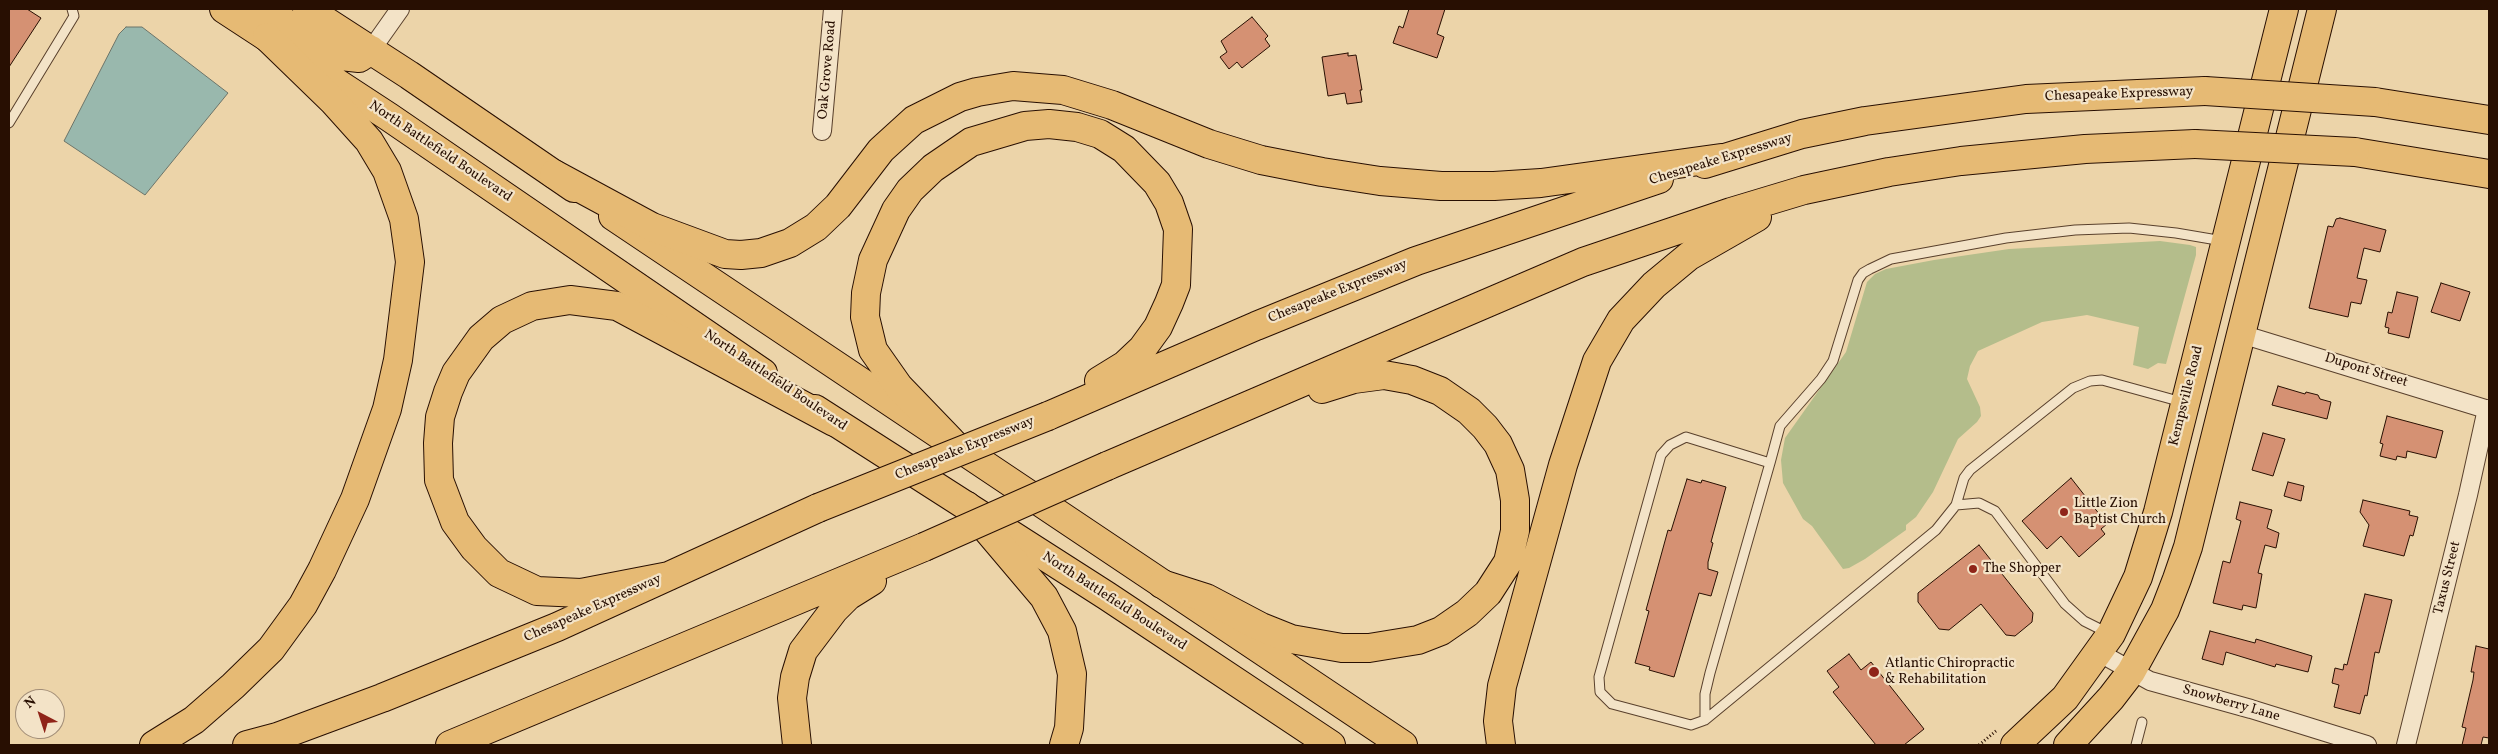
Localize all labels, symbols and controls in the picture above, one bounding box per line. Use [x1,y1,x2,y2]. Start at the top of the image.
street label: Oak Grove Road [815,20,841,120]
street label: Chesapeake Expressway [2045,84,2193,106]
street label: North Battlefield Boulevard [365,98,515,206]
street label: Chesapeake Expressway [1648,130,1794,190]
street label: Chesapeake Expressway [1266,256,1410,328]
street label: North Battlefield Boulevard [700,327,850,435]
street label: Kempsville Road [2166,344,2208,448]
street label: Dupont Street [2322,350,2410,392]
street label: Chesapeake Expressway [893,413,1037,485]
place label: Little Zion Baptist Church [2074,496,2166,528]
marker: Little Zion Baptist Church [2058,506,2070,518]
street label: Taxus Street [2431,540,2465,616]
street label: North Battlefield Boulevard [1039,549,1189,655]
place label: The Shopper [1983,561,2061,577]
marker: The Shopper [1967,563,1979,575]
street label: Chesapeake Expressway [522,571,664,647]
place label: Atlantic Chiropractic & Rehabilitation [1885,656,2015,689]
marker: Atlantic Chiropractic & Rehabilitation [1867,665,1881,679]
street label: Snowberry Lane [2180,682,2282,726]
north arrow [15,689,65,739]
text: N [21,692,41,713]

